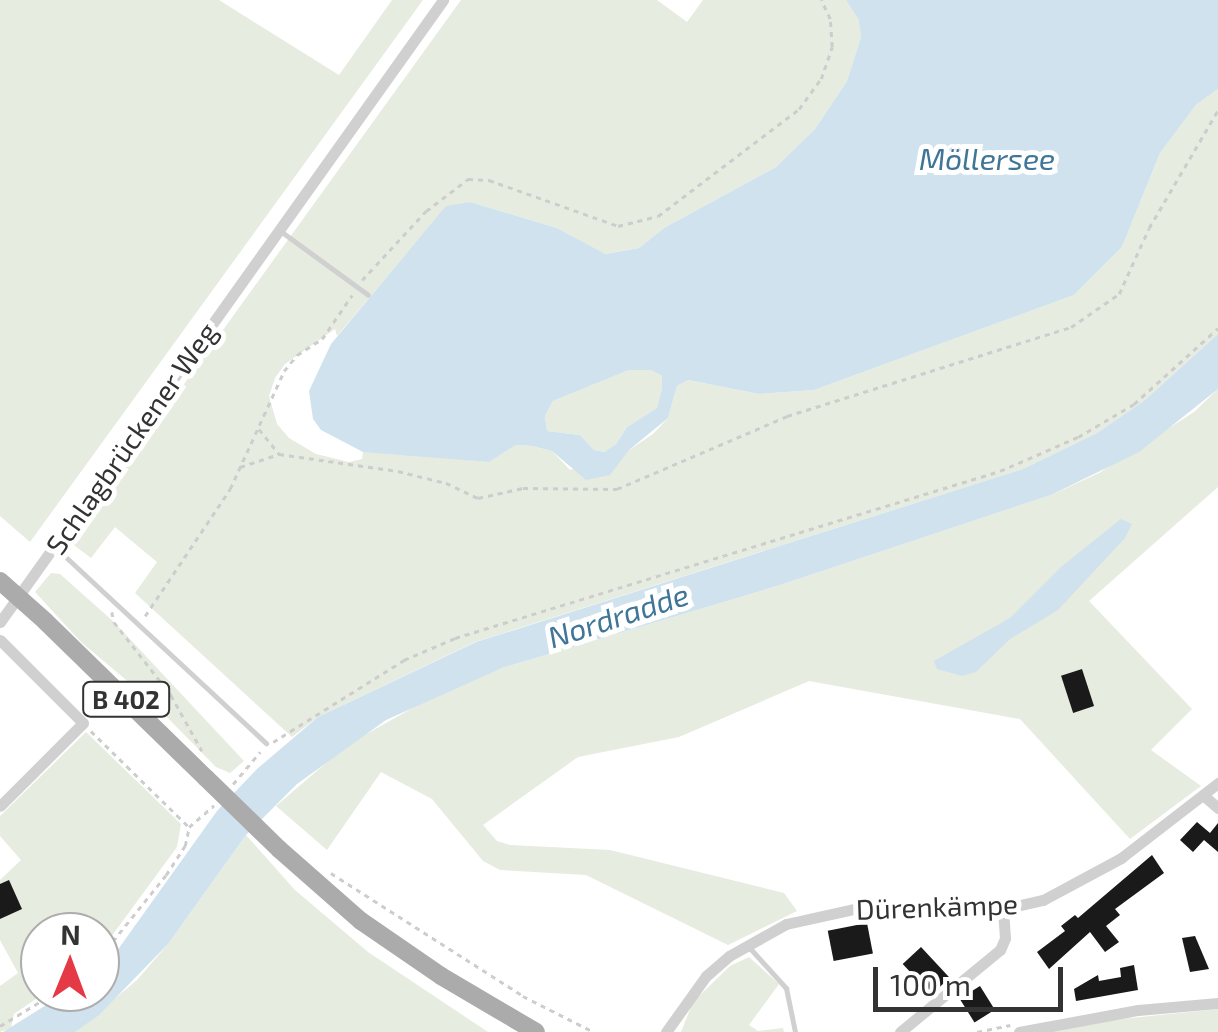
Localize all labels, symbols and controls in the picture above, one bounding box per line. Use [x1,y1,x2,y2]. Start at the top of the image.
water label: Möllersee [919,140,1055,176]
street label: Schlagbrückener Weg [38,315,224,561]
water label: Nordradde [543,575,693,655]
road number: B 402 [81,679,171,719]
street label: Dürenkämpe [855,886,1019,926]
north arrow [20,912,120,1012]
text: N [60,917,81,951]
scale bar [878,947,1068,1009]
text: 100 m [890,966,971,1002]

